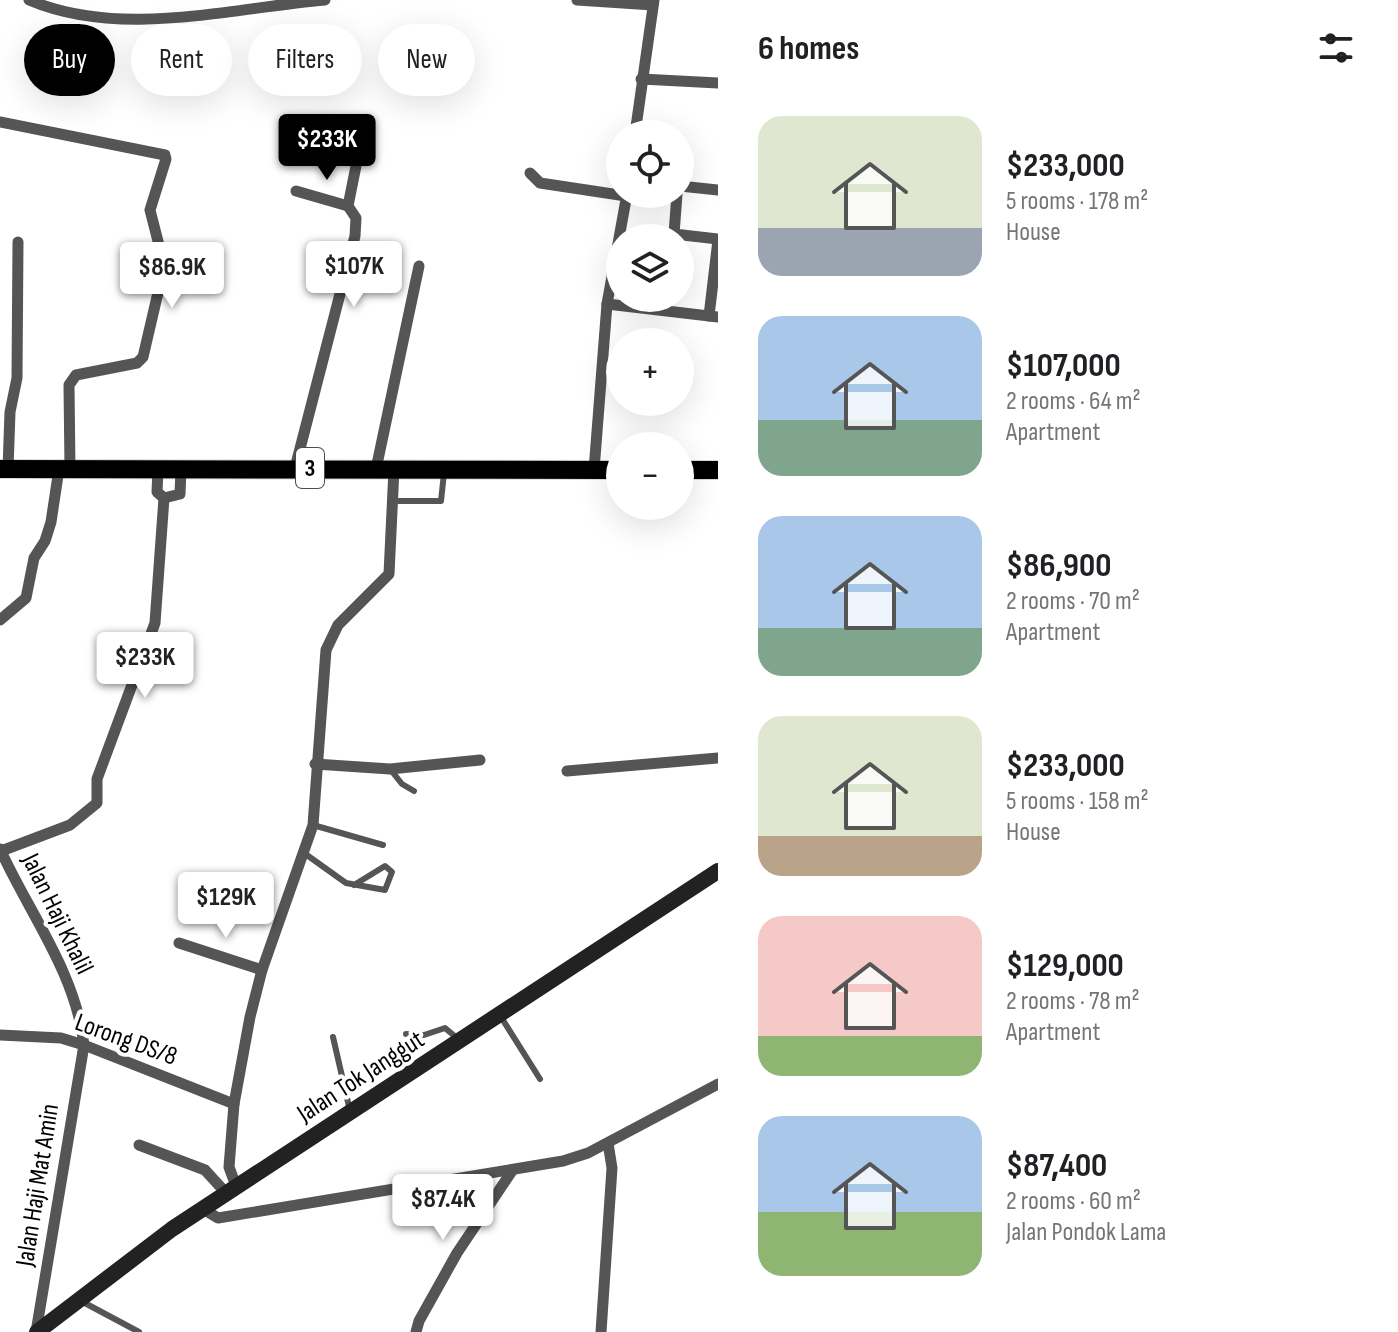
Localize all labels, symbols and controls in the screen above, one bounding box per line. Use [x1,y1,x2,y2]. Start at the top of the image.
chip: Buy [24,24,115,96]
chip: Rent [131,24,232,96]
chip: Filters [248,24,362,96]
chip: New [378,24,475,96]
icon: filters [1314,26,1358,70]
text: 6 homes [758,28,859,69]
pin: $233K [271,114,383,182]
map controls [606,120,694,520]
button: locate [606,120,694,208]
text: $233K [297,124,357,155]
text: $233,000 [1006,145,1125,186]
icon: home [822,148,918,244]
text: 5 rooms · 178 m² [1006,186,1148,217]
text: House [1006,217,1061,248]
button: layers [606,224,694,312]
pin: $107K [298,241,410,309]
pin: $86.9K [107,242,237,310]
text: $107K [324,251,384,282]
text: $86.9K [138,252,206,283]
button: + [606,328,694,416]
text: $107,000 [1006,345,1121,386]
icon: home [822,348,918,444]
text: 2 rooms · 64 m² [1006,386,1141,417]
text: Apartment [1006,417,1100,448]
button: − [606,432,694,520]
road number: 3 [296,448,324,488]
text: $86,900 [1006,545,1111,586]
icon: home [822,548,918,644]
text: 2 rooms · 70 m² [1006,586,1140,617]
text: Apartment [1006,617,1100,648]
pin: $233K [89,632,201,700]
text: $233K [115,642,175,673]
text: $233,000 [1006,745,1125,786]
icon: home [822,748,918,844]
text: 5 rooms · 158 m² [1006,786,1149,817]
text: House [1006,817,1061,848]
street label: Jalan Haji Khalil [14,848,99,979]
pin: $129K [170,872,282,940]
text: $129K [196,882,256,913]
text: $129,000 [1006,945,1124,986]
icon: home [822,948,918,1044]
text: 2 rooms · 78 m² [1006,986,1140,1017]
street label: Lorong DS/8 [71,1007,181,1073]
text: Apartment [1006,1017,1100,1048]
street label: Jalan Tok Janggut [291,1024,430,1130]
street label: Jalan Haji Mat Amin [10,1102,66,1269]
text: $87,400 [1006,1145,1107,1186]
icon: home [822,1148,918,1244]
pin: $87.4K [378,1174,508,1242]
text: $87.4K [410,1184,476,1215]
text: 2 rooms · 60 m² [1006,1186,1141,1217]
text: Jalan Pondok Lama [1006,1217,1166,1248]

